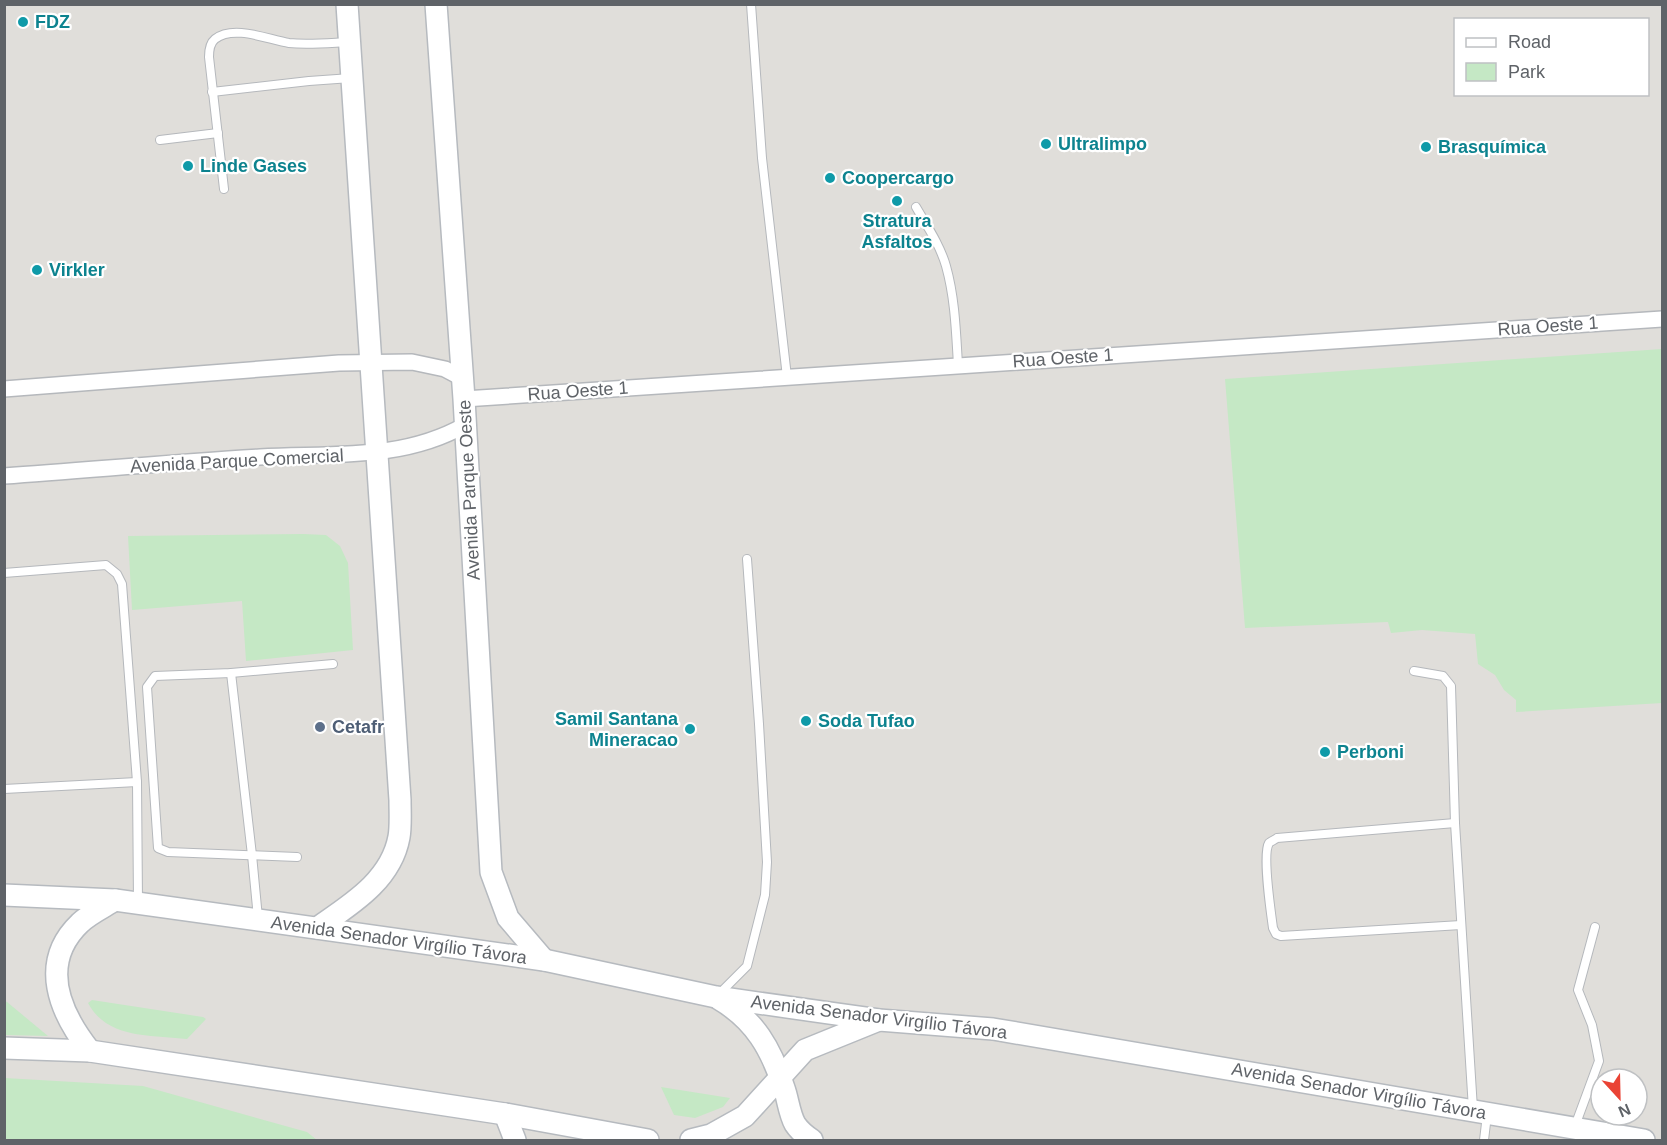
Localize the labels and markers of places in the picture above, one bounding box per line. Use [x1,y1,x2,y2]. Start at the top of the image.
place label: FDZ [35,12,70,32]
marker: FDZ [16,15,30,29]
place label: Ultralimpo [1058,134,1147,154]
marker: Ultralimpo [1039,137,1053,151]
place label: Brasquímica [1438,137,1547,157]
marker: Brasquímica [1419,140,1433,154]
place label: Linde Gases [200,156,307,176]
marker: Linde Gases [181,159,195,173]
place label: Coopercargo [842,168,954,188]
marker: Coopercargo [823,171,837,185]
marker: Stratura Asfaltos [890,194,904,208]
place label: Stratura Asfaltos [861,211,933,252]
place label: Virkler [49,260,105,280]
marker: Virkler [30,263,44,277]
place label: Samil Santana Mineracao [555,709,679,750]
place label: Soda Tufao [818,711,915,731]
marker: Soda Tufao [799,714,813,728]
place label: Cetafr [332,717,384,737]
marker: Cetafr [313,720,327,734]
marker: Samil Santana Mineracao [683,722,697,736]
place label: Perboni [1337,742,1404,762]
marker: Perboni [1318,745,1332,759]

